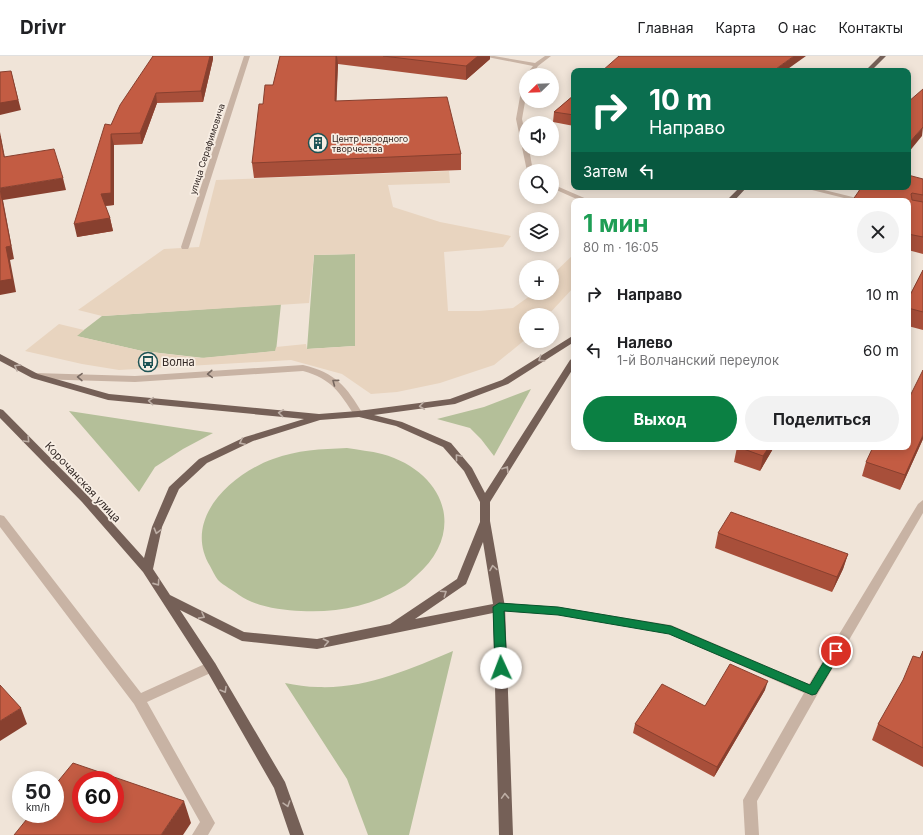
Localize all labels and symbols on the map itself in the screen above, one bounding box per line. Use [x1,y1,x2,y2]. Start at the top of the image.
north arrow [519,68,559,108]
street label: улица Серафимовича [187,102,227,196]
building icon: Центр народного творчества [307,132,329,154]
place label: Центр народного творчества [332,133,408,154]
bus stop icon: Волна [137,351,159,373]
one-way arrow [538,354,545,362]
place label: Волна [162,355,195,369]
one-way arrow [14,364,22,371]
one-way arrow [207,369,213,378]
one-way arrow [77,373,83,381]
one-way arrow [333,380,340,387]
one-way arrow [148,396,154,405]
one-way arrow [419,401,425,410]
one-way arrow [278,408,284,417]
one-way arrow [22,435,30,443]
one-way arrow [239,437,247,445]
street label: Корочанская улица [42,439,124,525]
one-way arrow [455,455,462,462]
one-way arrow [501,466,509,473]
one-way arrow [153,527,161,534]
one-way arrow [489,565,498,571]
one-way arrow [152,579,160,586]
one-way arrow [440,591,447,598]
one-way arrow [198,611,205,618]
pin [819,634,853,668]
one-way arrow [323,639,329,647]
position arrow [480,647,522,689]
one-way arrow [220,686,227,693]
speed limit sign: 60 [72,771,124,823]
one-way arrow [501,793,509,799]
one-way arrow [282,800,290,807]

